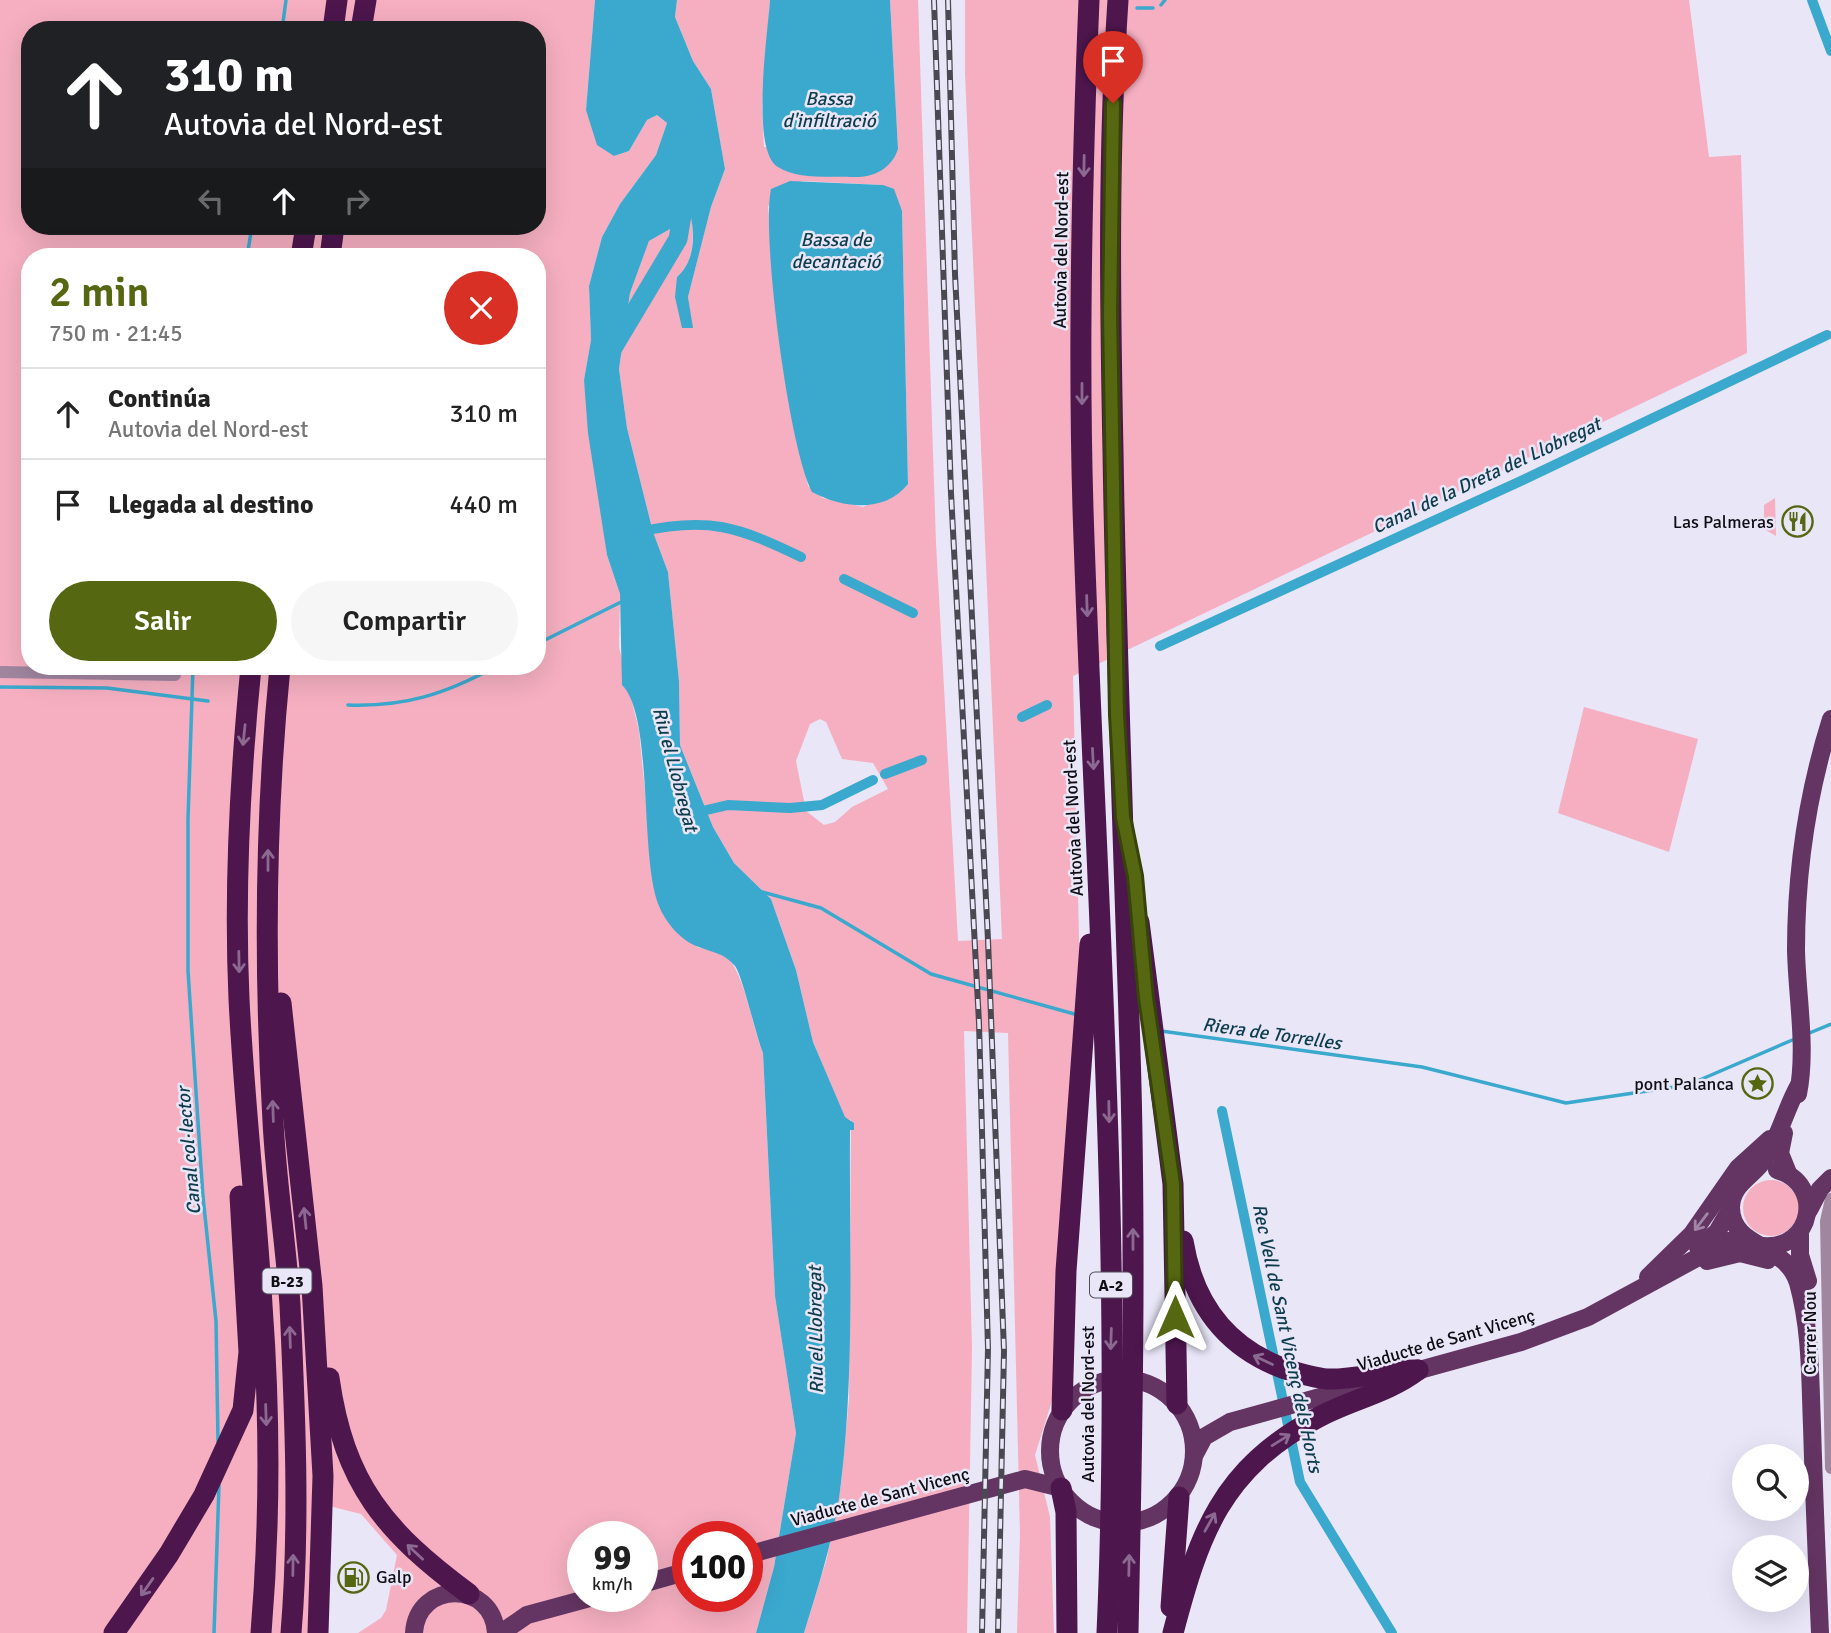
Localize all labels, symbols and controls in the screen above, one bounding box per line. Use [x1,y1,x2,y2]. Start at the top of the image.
pin [1083,31,1143,103]
icon: arrive [1094,42,1132,80]
text: 310 m [164,45,294,105]
icon: ahead [49,49,140,140]
water label: Bassa d'infiltració [782,87,877,133]
text: Autovia del Nord-est [164,105,443,144]
one-way arrow [1078,154,1091,177]
street label: Autovia del Nord-est [1049,171,1073,329]
icon: left [192,182,230,220]
icon: ahead [265,182,303,220]
icon: right [338,182,376,220]
water label: Bassa de decantació [792,228,882,274]
text: 2 min [49,267,150,318]
button: close [444,271,518,345]
text: 750 m · 21:45 [49,319,183,348]
one-way arrow [1075,382,1089,405]
text: Continúa [108,383,211,415]
icon: ahead [49,395,87,433]
text: 310 m [449,398,518,430]
water label: Canal de la Dreta del Llobregat [1368,411,1607,539]
text: Autovia del Nord-est [108,415,308,444]
icon: arrive [49,486,87,524]
text: Llegada al destino [108,489,314,521]
text: 440 m [449,489,518,521]
restaurant icon: Las Palmeras [1780,505,1814,539]
place label: Las Palmeras [1673,511,1774,533]
button: Salir [49,581,277,661]
button: Compartir [291,581,518,661]
one-way arrow [1081,595,1094,618]
water label: Riu el Llobregat [647,704,704,836]
one-way arrow [237,723,250,745]
street label: Autovia del Nord-est [1058,739,1088,897]
one-way arrow [1087,747,1100,770]
one-way arrow [261,849,275,872]
one-way arrow [232,950,245,973]
water label: Riera de Torrelles [1201,1012,1344,1056]
place icon: pont Palanca [1740,1067,1774,1101]
place label: pont Palanca [1634,1073,1734,1095]
water label: Canal col·lector [171,1083,207,1216]
one-way arrow [266,1099,279,1122]
one-way arrow [1102,1100,1115,1123]
water label: Rec Vell de Sant Vicenç dels Horts [1247,1202,1328,1476]
one-way arrow [298,1208,311,1230]
one-way arrow [1694,1212,1709,1230]
one-way arrow [1126,1228,1140,1251]
water label: Riu el Llobregat [803,1264,829,1394]
road number: B-23 [262,1268,312,1294]
road number: A-2 [1090,1273,1132,1298]
position arrow [1138,1280,1212,1354]
street label: Carrer Nou [1799,1291,1821,1375]
street label: Viaducte de Sant Vicenç [1355,1304,1537,1376]
one-way arrow [284,1326,297,1349]
street label: Autovia del Nord-est [1077,1326,1099,1482]
one-way arrow [1104,1327,1118,1350]
one-way arrow [1253,1352,1274,1366]
one-way arrow [259,1404,272,1427]
one-way arrow [1271,1432,1291,1446]
map controls [1732,1444,1809,1612]
button: search [1732,1444,1809,1521]
street label: Viaducte de Sant Vicenç [788,1463,972,1531]
one-way arrow [1204,1512,1217,1533]
speed limit sign: 100 [672,1521,763,1612]
button: layers [1732,1535,1809,1612]
text: 99 [594,1536,631,1579]
one-way arrow [407,1544,424,1561]
one-way arrow [287,1554,300,1577]
one-way arrow [1123,1554,1136,1577]
fuel station icon: Galp [336,1560,370,1594]
place label: Galp [376,1566,412,1588]
text: km/h [592,1573,633,1595]
one-way arrow [140,1577,154,1596]

